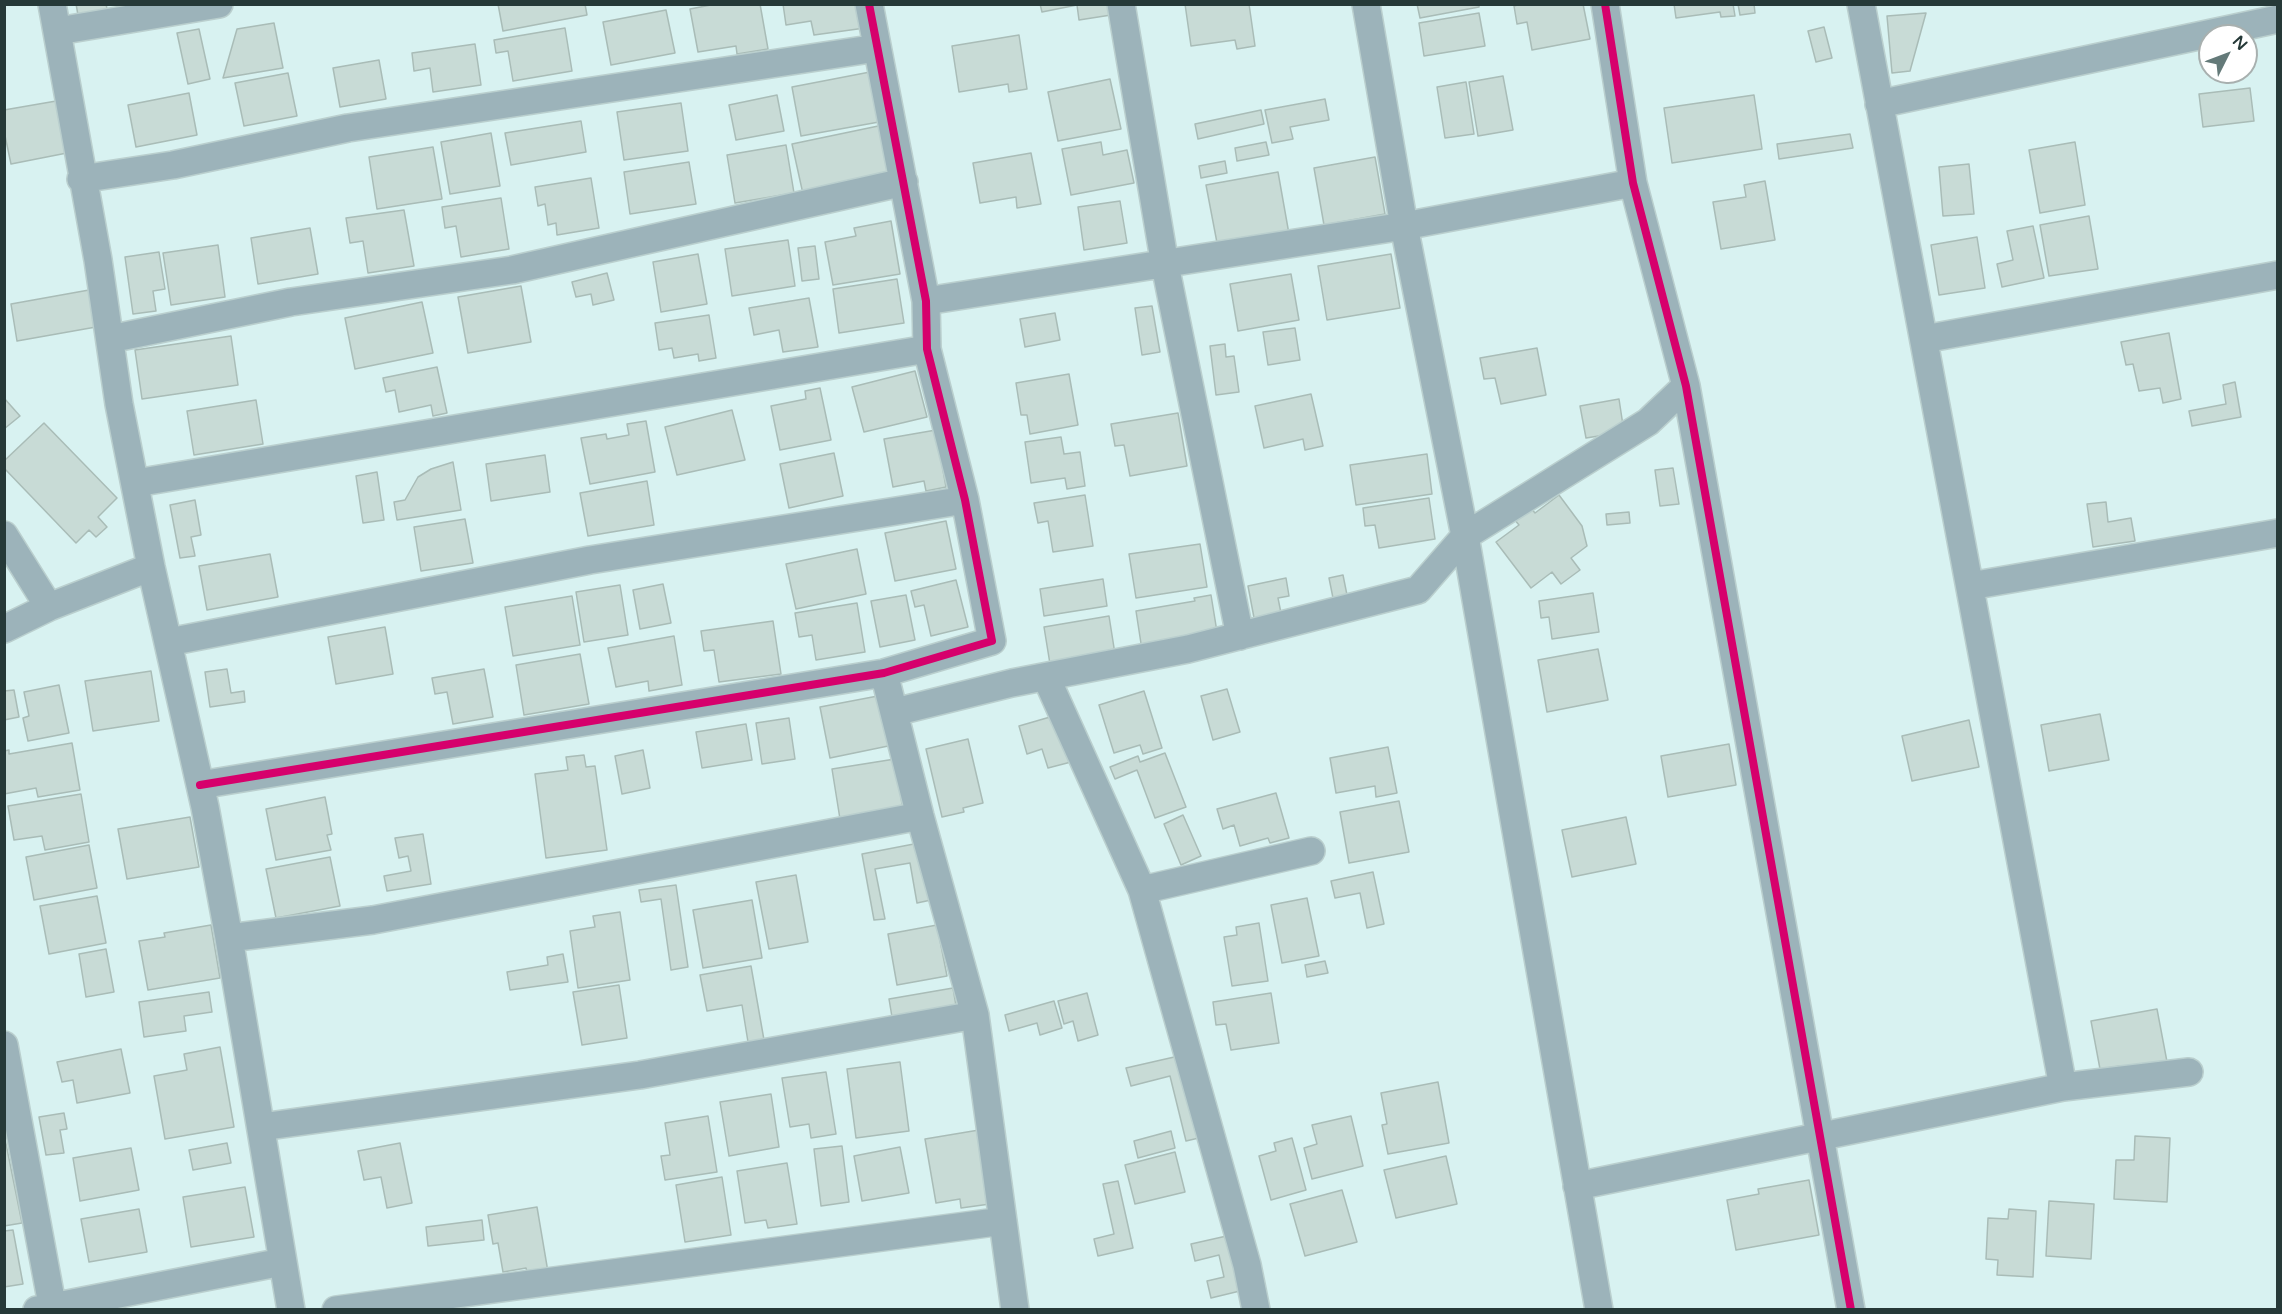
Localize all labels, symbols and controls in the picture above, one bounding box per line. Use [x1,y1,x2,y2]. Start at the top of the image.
north arrow [2198,24,2258,84]
text: N [2228,32,2252,55]

